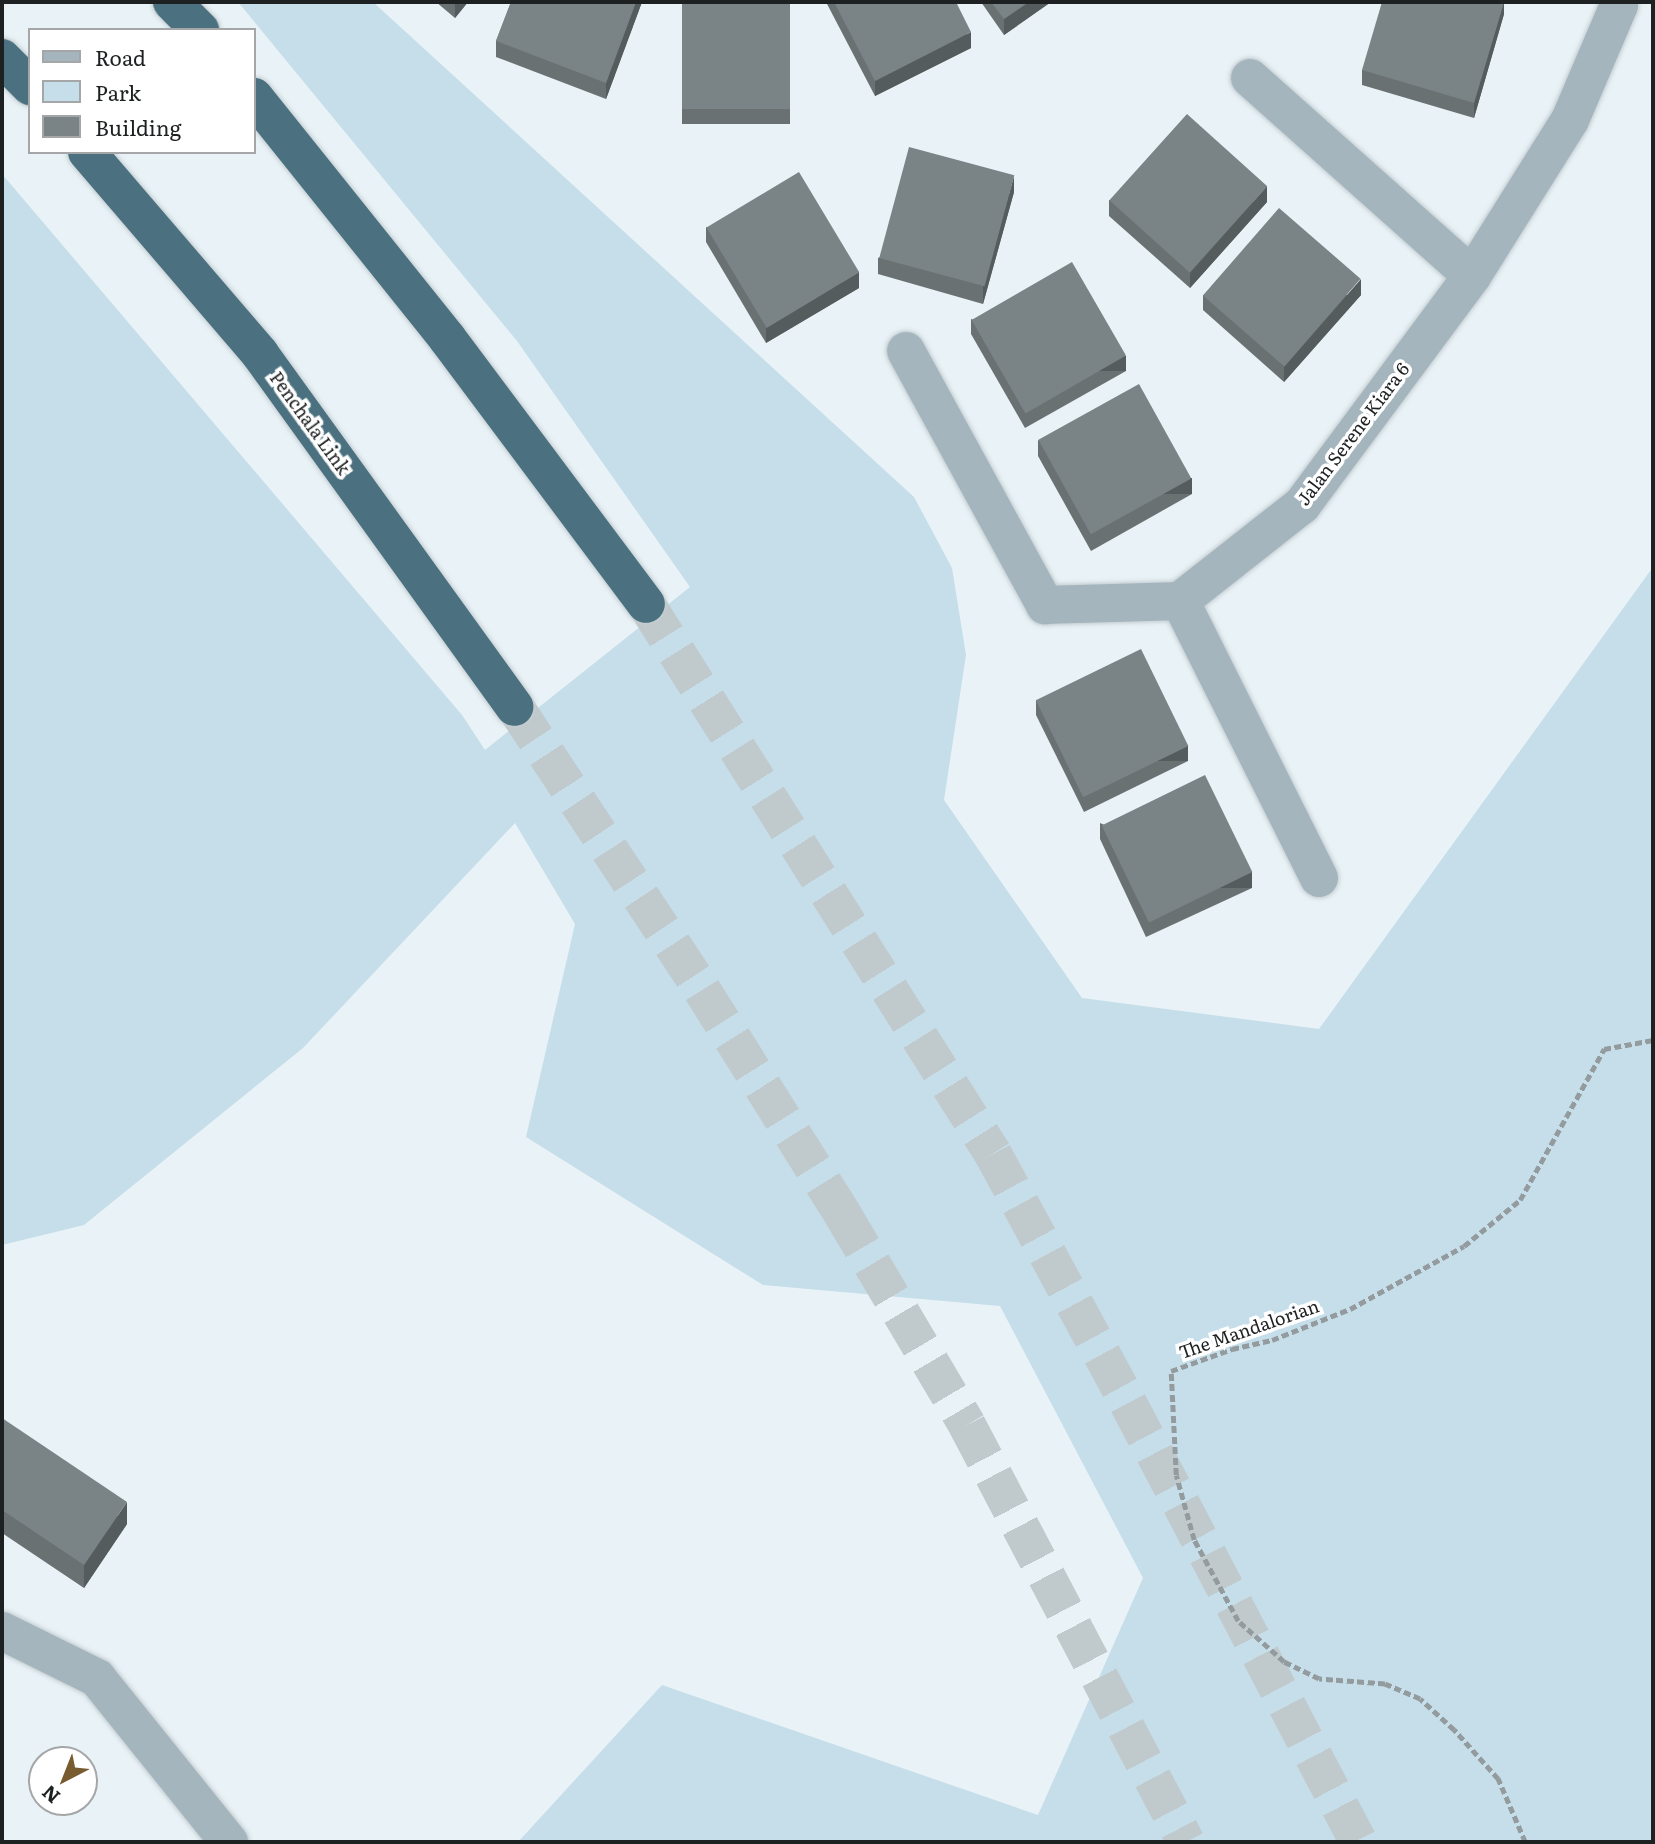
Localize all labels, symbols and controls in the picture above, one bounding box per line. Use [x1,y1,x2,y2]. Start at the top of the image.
legend [28,28,256,154]
text: Road [95,41,146,72]
text: Park [95,76,141,107]
text: Building [95,111,181,142]
street label: Jalan Serene Kiara 6 [1292,358,1414,510]
street label: Penchala Link [265,367,355,479]
street label: The Mandalorian [1176,1295,1322,1363]
north arrow [28,1746,98,1816]
text: N [35,1779,66,1811]

